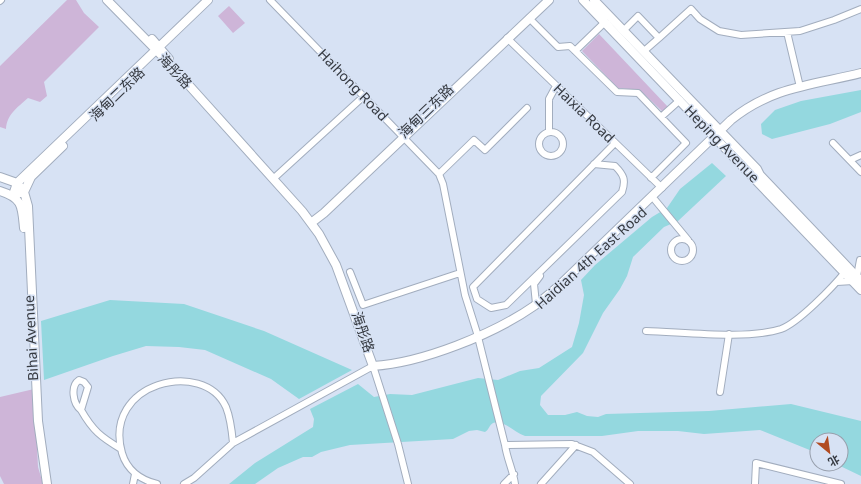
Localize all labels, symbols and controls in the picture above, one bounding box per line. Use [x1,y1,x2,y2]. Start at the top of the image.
street label: Haihong Road [314,44,393,125]
street label: 海彤路 [154,49,197,92]
street label: 海甸二东路 [85,62,148,125]
street label: 海甸三东路 [394,79,457,142]
street label: Haixia Road [550,79,619,147]
street label: Heping Avenue [681,101,764,186]
street label: Haidian 4th East Road [531,202,651,313]
street label: Bihai Avenue [19,295,42,381]
street label: 海彤路 [348,309,379,355]
north arrow [809,432,849,472]
text: 北 [826,452,843,470]

